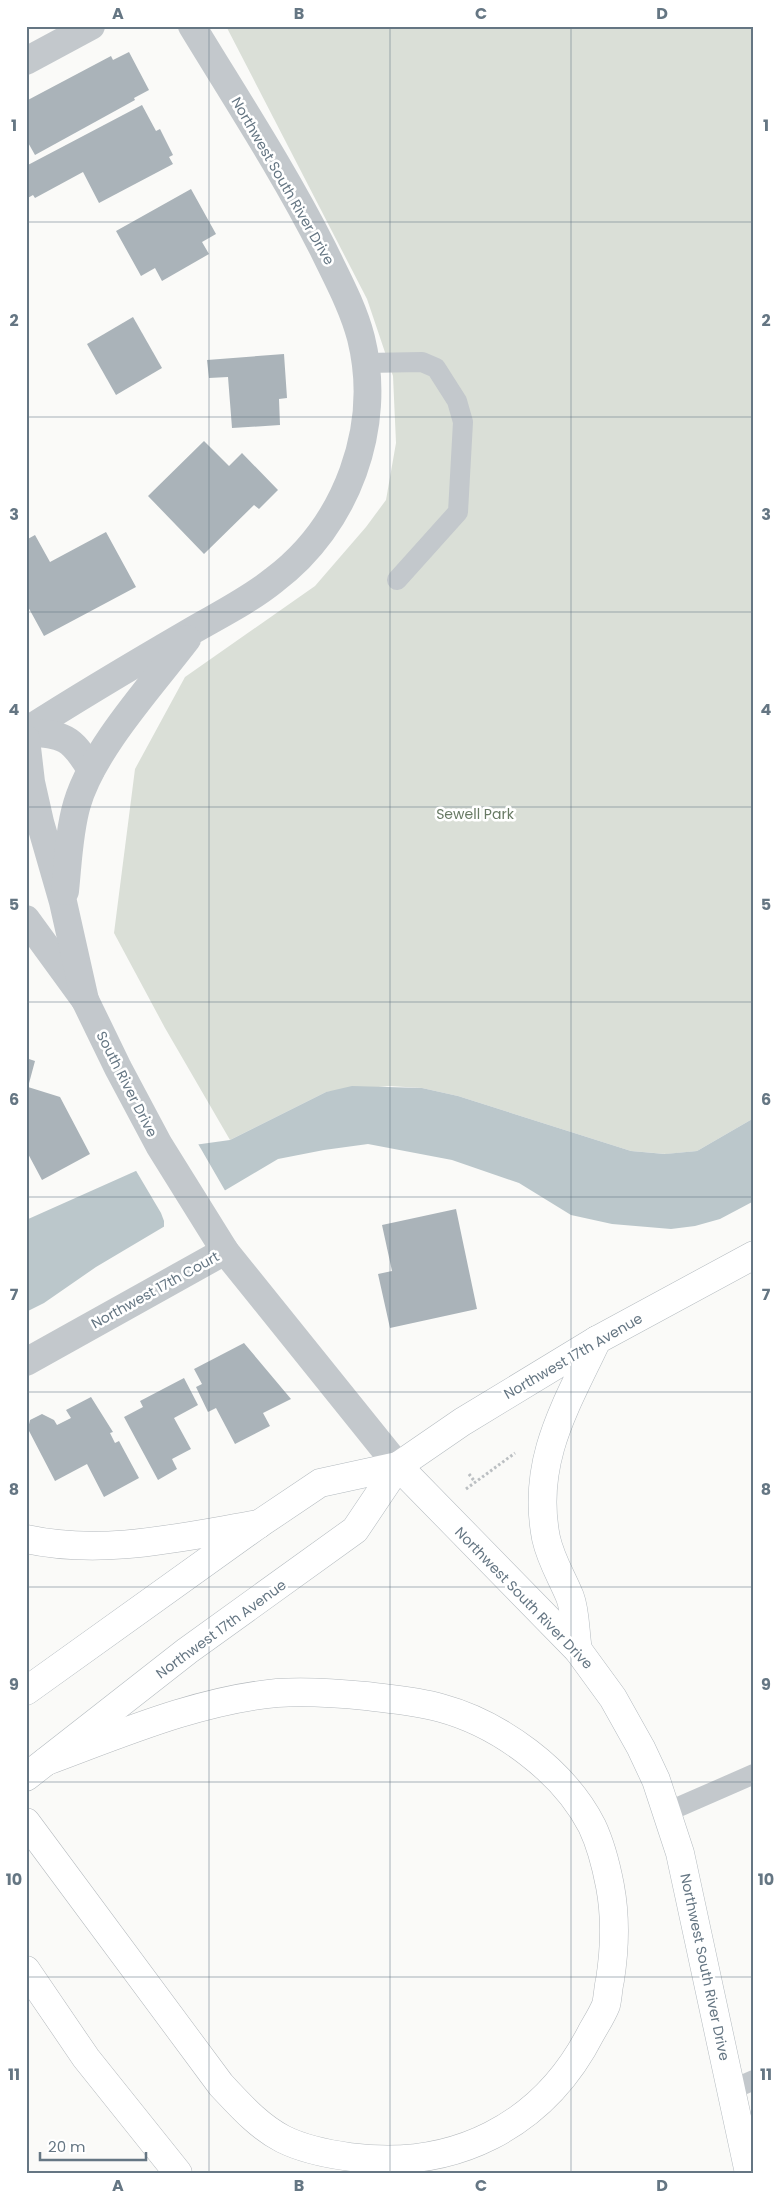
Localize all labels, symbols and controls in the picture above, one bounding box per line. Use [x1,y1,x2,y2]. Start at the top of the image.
text: A [112,2,124,25]
text: B [294,2,304,25]
text: C [475,2,487,25]
text: D [656,2,668,25]
street label: Northwest South River Drive [227,93,340,269]
text: 1 [11,114,17,137]
text: 1 [763,114,769,137]
text: 2 [9,309,19,332]
text: 2 [761,309,771,332]
text: 3 [9,503,19,526]
text: 3 [761,503,771,526]
text: 4 [9,698,20,721]
text: 4 [761,698,772,721]
park label: Sewell Park [436,804,515,824]
text: 5 [9,893,19,916]
text: 5 [761,893,771,916]
street label: South River Drive [92,1028,162,1141]
text: 6 [9,1088,19,1111]
text: 6 [761,1088,771,1111]
street label: Northwest 17th Court [87,1247,223,1333]
text: 7 [10,1283,19,1306]
text: 7 [762,1283,771,1306]
street label: Northwest 17th Avenue [500,1308,646,1404]
text: 8 [9,1478,19,1501]
text: 8 [761,1478,771,1501]
street label: Northwest South River Drive [451,1522,598,1674]
street label: Northwest 17th Avenue [152,1575,291,1683]
text: 9 [9,1673,19,1696]
text: 9 [761,1673,771,1696]
text: 10 [6,1868,22,1891]
text: 10 [758,1868,774,1891]
street label: Northwest South River Drive [675,1872,735,2063]
text: 11 [8,2063,20,2086]
text: 11 [760,2063,772,2086]
scale bar [40,2129,146,2161]
text: 20 m [48,2136,86,2157]
text: A [112,2174,124,2197]
text: B [294,2174,304,2197]
text: C [475,2174,487,2197]
text: D [656,2174,668,2197]

